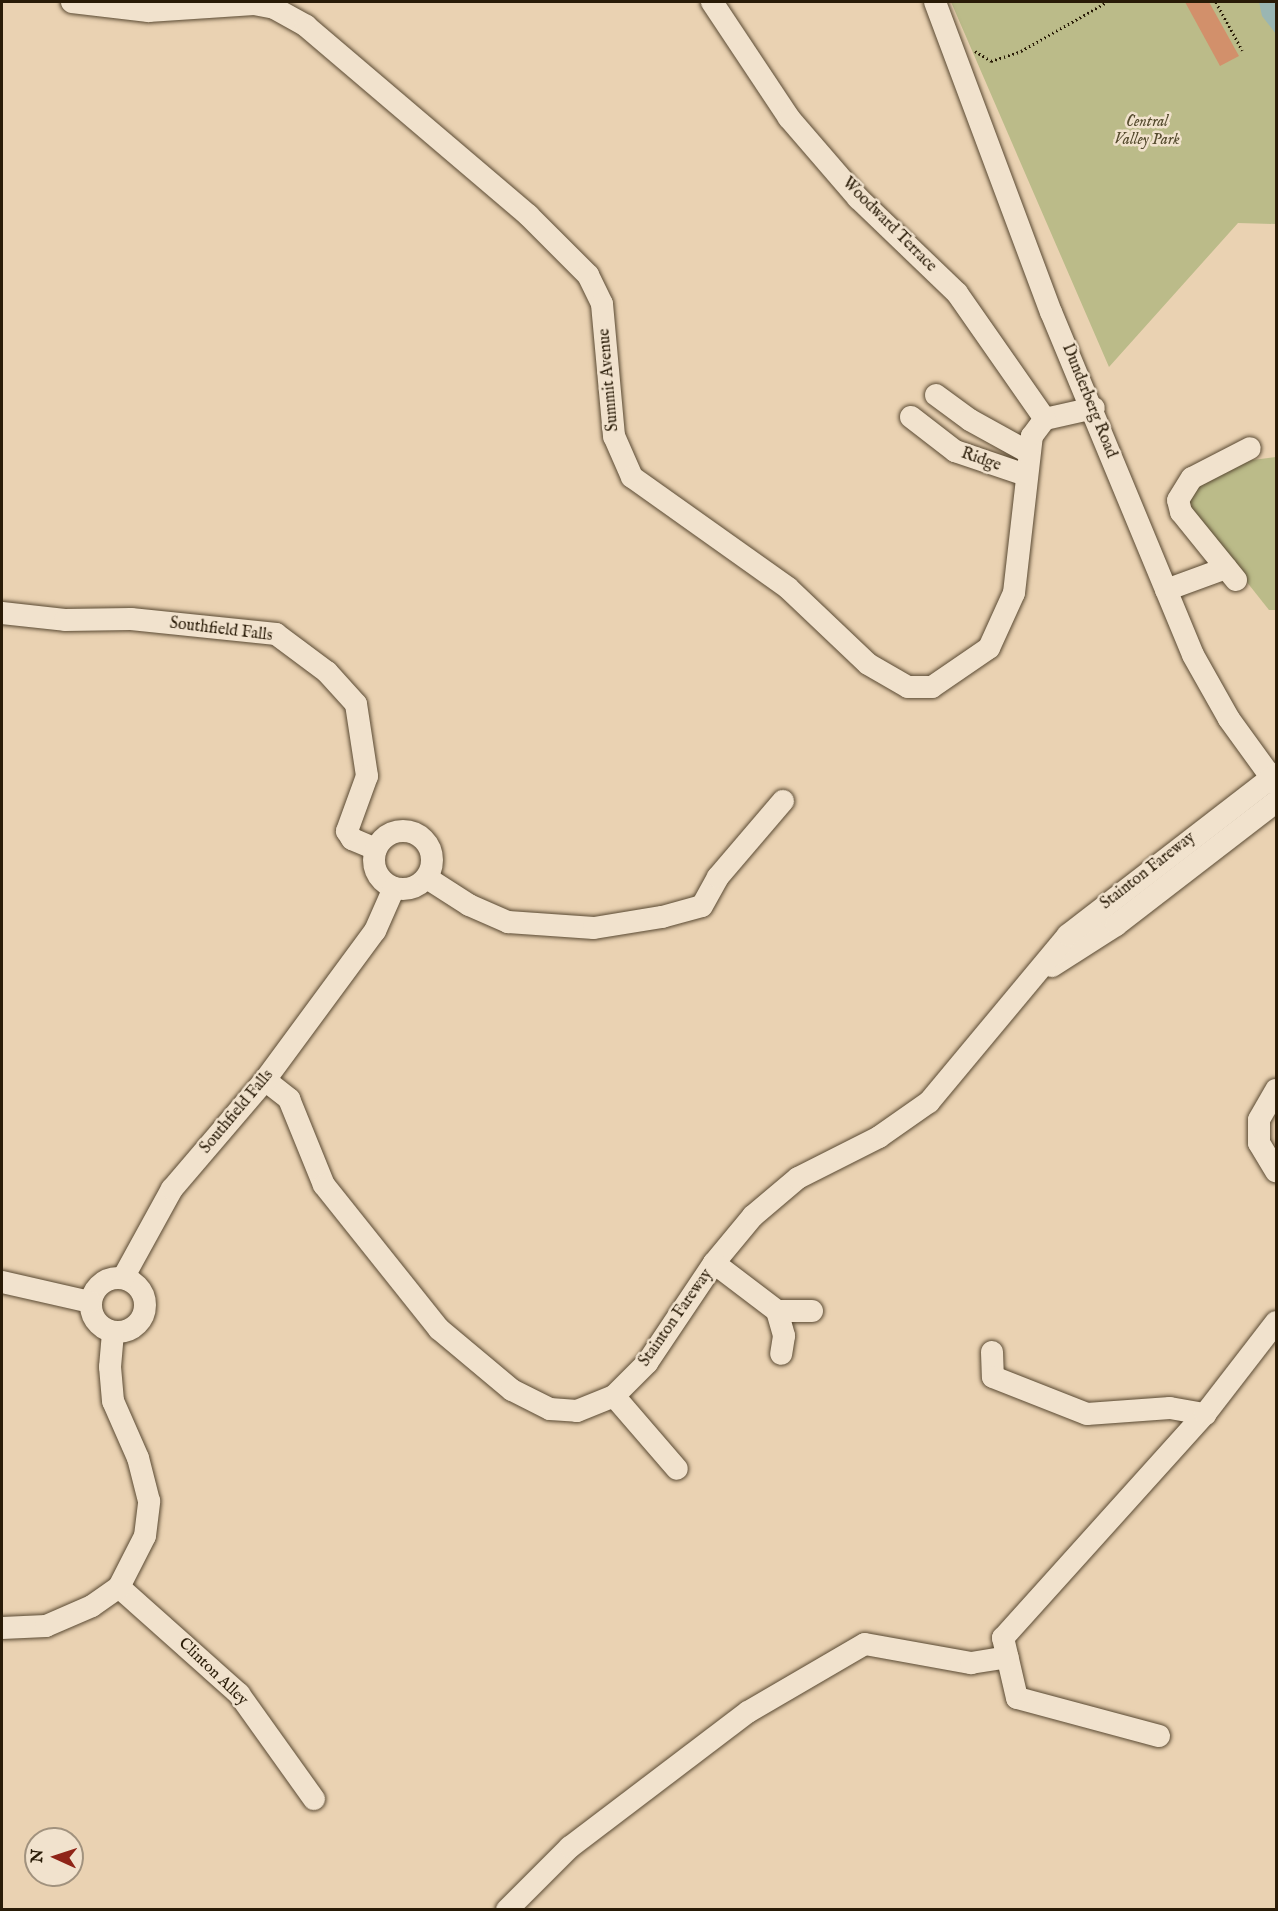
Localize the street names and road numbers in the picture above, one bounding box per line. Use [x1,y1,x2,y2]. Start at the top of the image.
street label: Woodward Terrace [838,174,940,276]
street label: Summit Avenue [595,328,623,432]
street label: Dunderberg Road [1057,341,1121,461]
street label: Ridge [959,444,1003,476]
street label: Southfield Falls [169,614,273,646]
street label: Stainton Fareway [1097,828,1199,914]
street label: Southfield Falls [196,1066,278,1158]
street label: Stainton Fareway [635,1266,717,1370]
street label: Clinton Alley [174,1634,252,1710]

